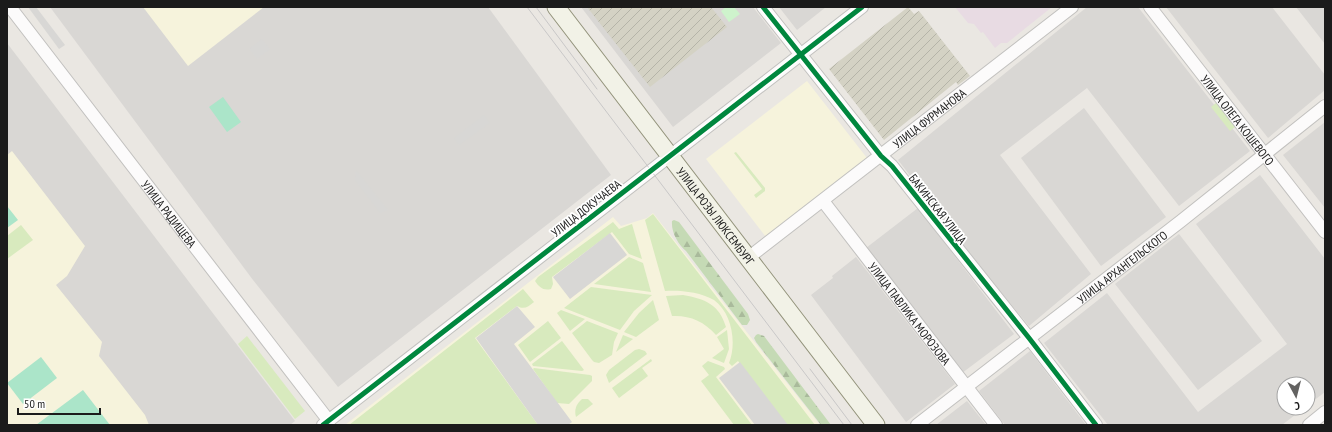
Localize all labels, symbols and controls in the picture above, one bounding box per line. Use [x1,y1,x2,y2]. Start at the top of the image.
street label: УЛИЦА ОЛЕГА КОШЕВОГО [1198,72,1278,168]
street label: УЛИЦА ФУРМАНОВА [890,85,969,151]
street label: УЛИЦА РОЗЫ ЛЮКСЕМБУРГ [674,164,758,268]
street label: БАКИНСКАЯ УЛИЦА [906,171,970,247]
street label: УЛИЦА ДОКУЧАЕВА [548,176,624,240]
street label: УЛИЦА РАДИЩЕВА [139,177,200,251]
street label: УЛИЦА АРХАНГЕЛЬСКОГО [1074,227,1170,306]
street label: УЛИЦА ПАВЛИКА МОРОЗОВА [865,259,954,368]
north arrow [1276,376,1316,416]
scale bar [18,390,100,416]
text: 50 m [24,396,45,411]
text: С [1294,399,1301,413]

